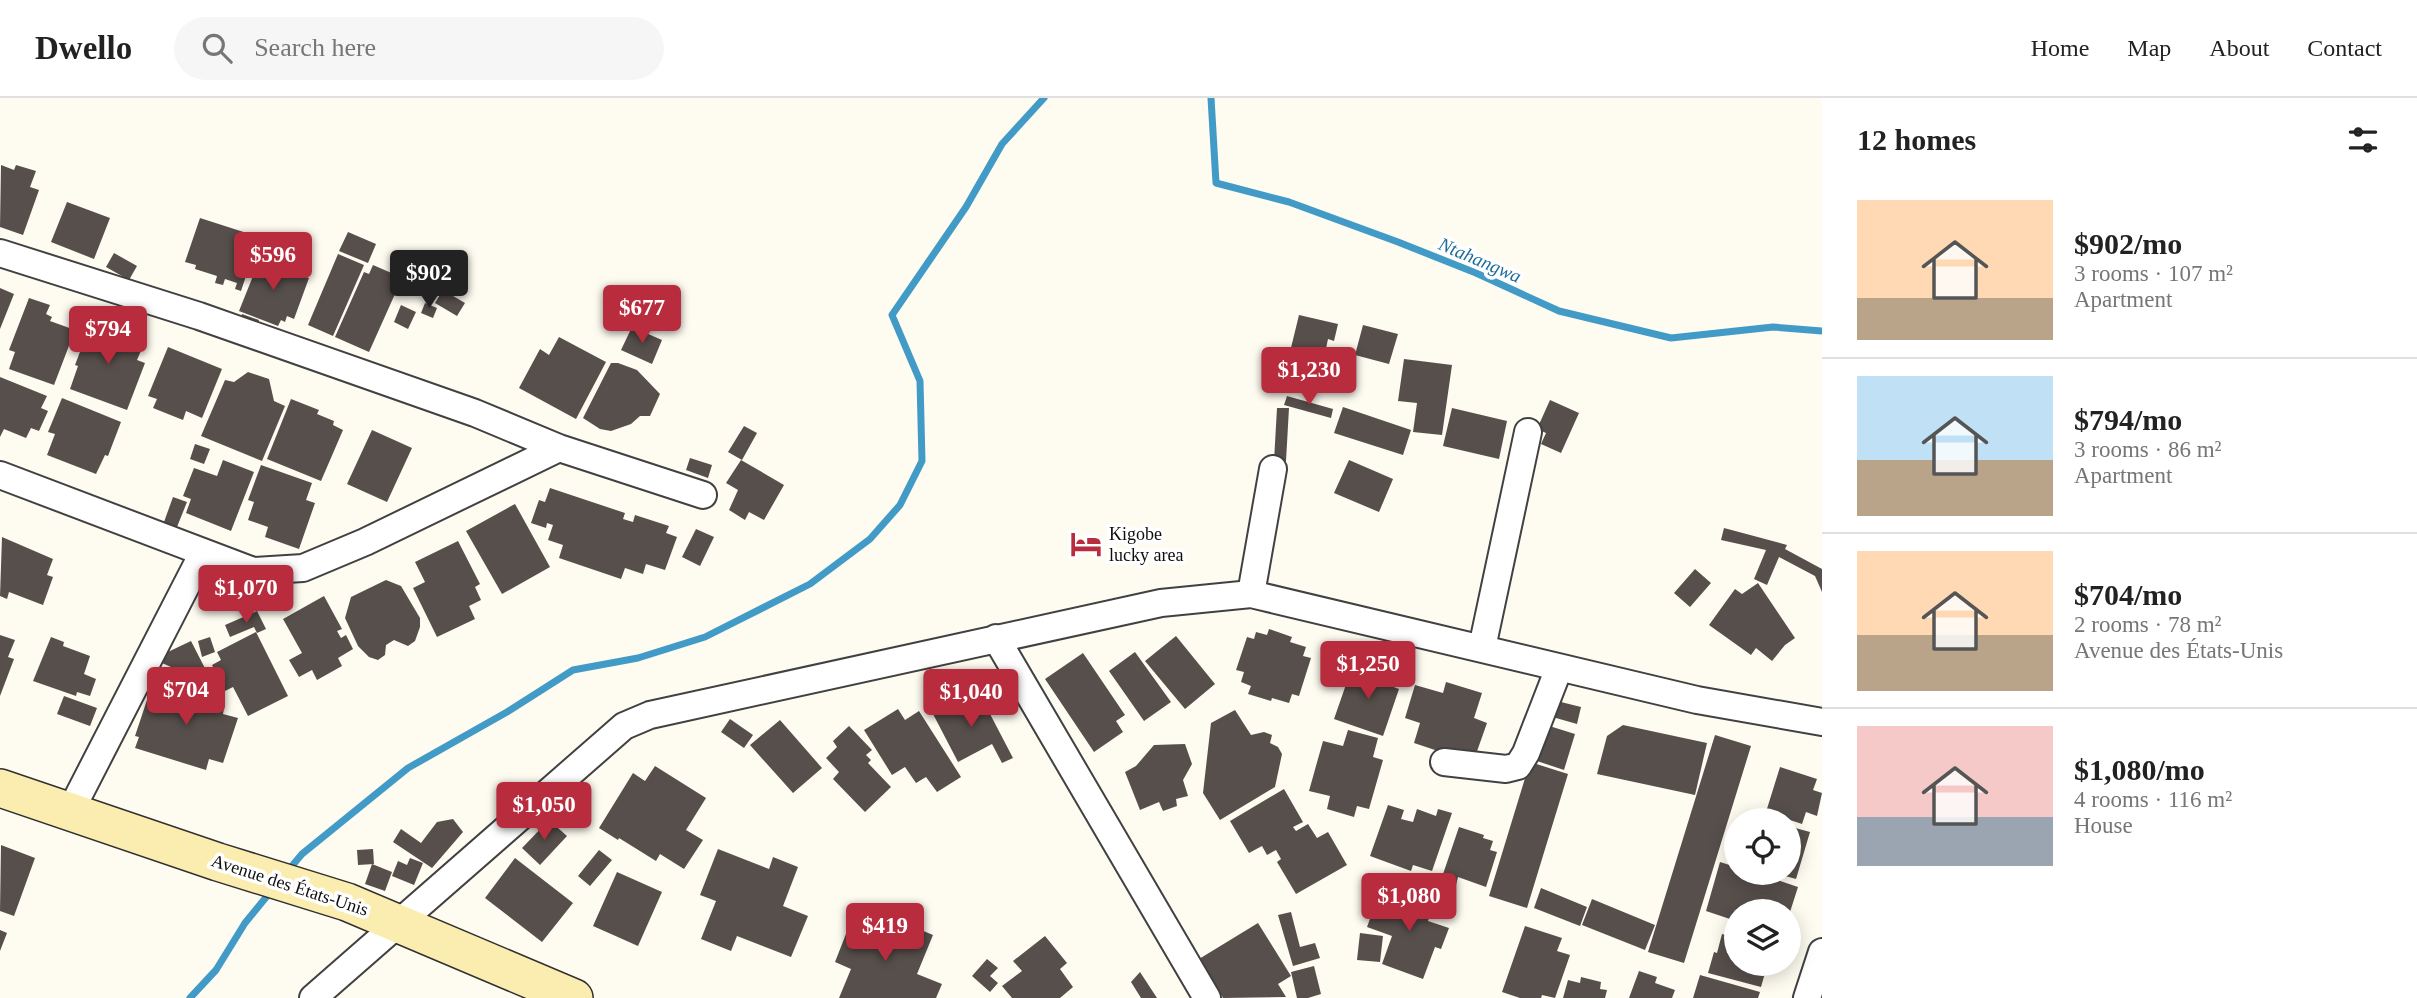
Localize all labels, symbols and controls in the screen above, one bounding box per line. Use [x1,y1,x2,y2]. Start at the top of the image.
search box [174,17,664,80]
icon: search [198,29,236,67]
text: Dwello [35,30,132,66]
text: Search here [254,33,376,62]
text: Home [2031,35,2089,61]
text: Map [2127,35,2171,61]
text: About [2209,35,2269,61]
text: Contact [2307,35,2382,61]
icon: filters [2344,121,2382,159]
text: 12 homes [1857,123,1976,156]
text: $902/mo [2074,227,2182,260]
icon: home [1913,228,1997,312]
pin: $596 [232,232,314,292]
water label: Ntahangwa [1435,233,1524,287]
text: $596 [250,242,296,267]
pin: $902 [388,250,470,310]
text: $902 [406,260,452,285]
text: 3 rooms · 107 m² [2074,261,2233,286]
pin: $677 [601,286,683,345]
text: Apartment [2074,287,2172,312]
text: $677 [619,295,665,320]
pin: $794 [67,306,149,366]
text: $794 [85,316,131,341]
pin: $1,230 [1252,348,1366,407]
text: $1,230 [1277,357,1341,382]
text: $794/mo [2074,403,2182,436]
icon: home [1913,404,1997,488]
text: 3 rooms · 86 m² [2074,437,2221,462]
text: Apartment [2074,463,2172,488]
place label: Kigobe lucky area [1109,524,1183,565]
hotel icon: Kigobe lucky area [1069,527,1103,561]
pin: $1,070 [189,566,303,625]
text: $1,070 [214,575,278,600]
text: $704/mo [2074,578,2182,611]
icon: home [1913,579,1997,663]
text: 2 rooms · 78 m² [2074,612,2221,637]
text: Avenue des États-Unis [2074,638,2283,663]
pin: $1,250 [1311,642,1425,701]
text: $1,250 [1336,651,1400,676]
pin: $704 [145,668,227,727]
pin: $1,040 [914,670,1028,729]
text: $704 [163,677,209,702]
text: $1,040 [939,679,1003,704]
text: $1,080/mo [2074,753,2205,786]
icon: home [1913,754,1997,838]
pin: $1,050 [487,782,601,842]
text: 4 rooms · 116 m² [2074,787,2232,812]
text: $1,050 [512,792,576,817]
map controls [1724,808,1801,976]
button: locate [1724,808,1801,885]
text: House [2074,813,2133,838]
street label: Avenue des États-Unis [209,849,371,920]
pin: $1,080 [1352,874,1466,933]
text: $1,080 [1377,883,1441,908]
button: layers [1724,899,1801,976]
pin: $419 [844,904,926,963]
text: $419 [862,913,908,938]

